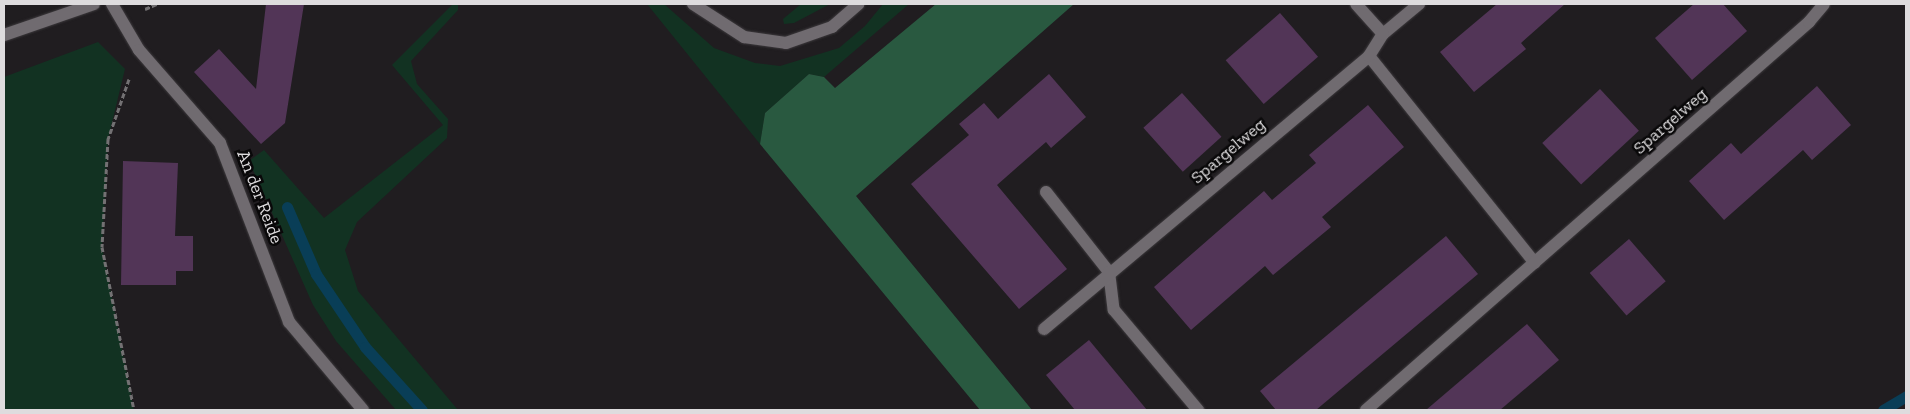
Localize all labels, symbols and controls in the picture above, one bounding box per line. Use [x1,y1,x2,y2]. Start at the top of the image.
street label: Spargelweg [1629,83,1711,159]
street label: Spargelweg [1186,114,1270,188]
street label: An der Reide [232,147,288,247]

